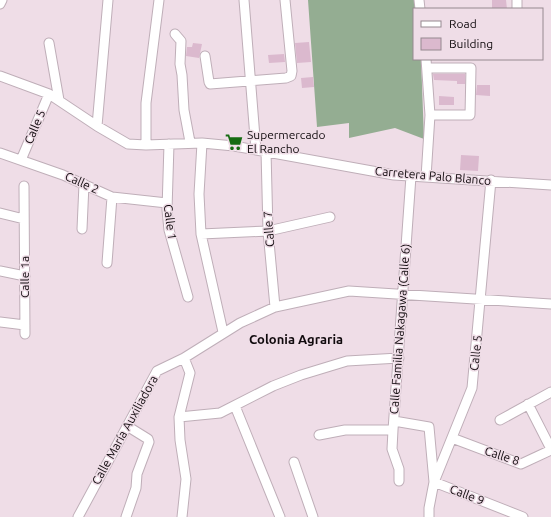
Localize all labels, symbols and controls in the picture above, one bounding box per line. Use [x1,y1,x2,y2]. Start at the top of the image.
legend [413,8,543,60]
text: Road [449,17,477,30]
text: Building [449,37,493,50]
street label: Calle 5 [22,108,48,146]
place label: Supermercado El Rancho [247,128,326,155]
supermarket icon: Supermercado El Rancho [224,132,244,152]
street label: Carretera Palo Blanco [374,164,492,187]
street label: Calle 2 [63,169,101,196]
street label: Calle 1 [162,203,179,241]
street label: Calle 7 [261,211,276,247]
street label: Calle Familia Nakagawa (Calle 6) [387,243,413,415]
street label: Calle 1a [18,256,31,298]
district label: Colonia Agraria [249,332,343,346]
street label: Calle 5 [467,334,484,372]
street label: Calle María Auxiliadora [89,373,160,487]
street label: Calle 8 [483,444,521,467]
street label: Calle 9 [448,482,486,507]

